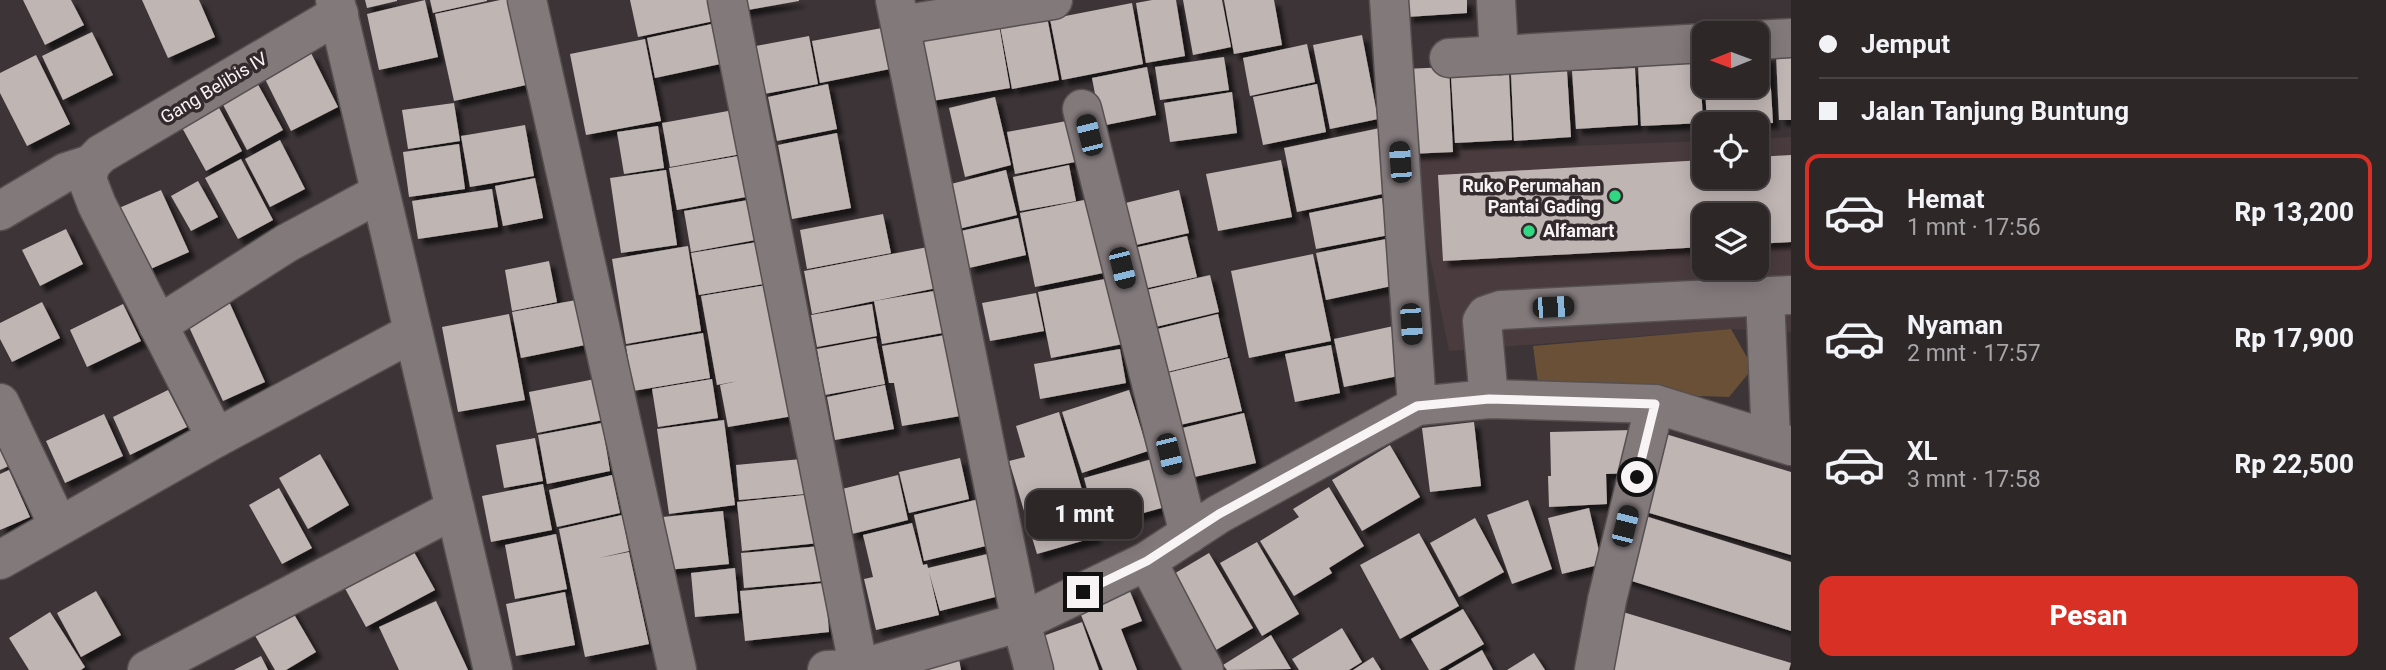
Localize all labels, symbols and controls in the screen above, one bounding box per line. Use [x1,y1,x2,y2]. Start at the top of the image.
north arrow [1692,21,1769,98]
map controls [1692,21,1769,280]
text: Jemput [1861,29,1950,59]
street label: Gang Belibis IV [157,47,271,128]
text: Jalan Tanjung Buntung [1861,96,2129,126]
car [1074,112,1105,158]
button: locate [1692,112,1769,189]
car [1389,140,1412,184]
place label: Ruko Perumahan Pantai Gading [1462,175,1601,217]
icon: car [1823,181,1886,244]
text: Hemat [1907,184,1985,214]
marker: Ruko Perumahan Pantai Gading [1607,188,1623,204]
text: Rp 13,200 [2234,197,2354,227]
button: layers [1692,203,1769,280]
text: 1 mnt · 17:56 [1907,214,2041,241]
place label: Alfamart [1543,220,1614,241]
marker: Alfamart [1521,223,1537,239]
car [1107,245,1138,291]
car [1532,295,1575,319]
car [1400,302,1423,346]
icon: car [1823,307,1886,370]
text: Nyaman [1907,310,2003,340]
text: Rp 17,900 [2234,323,2354,353]
text: 2 mnt · 17:57 [1907,340,2041,367]
car [1154,431,1185,477]
icon: car [1823,433,1886,496]
text: XL [1907,436,1938,466]
text: Rp 22,500 [2234,449,2354,479]
route start [1621,461,1653,493]
text: 3 mnt · 17:58 [1907,466,2041,493]
callout: 1 mnt [1025,490,1141,540]
text: 1 mnt [1054,501,1114,528]
car [1610,503,1641,549]
route end [1067,576,1099,608]
button: Pesan [1819,576,2358,656]

